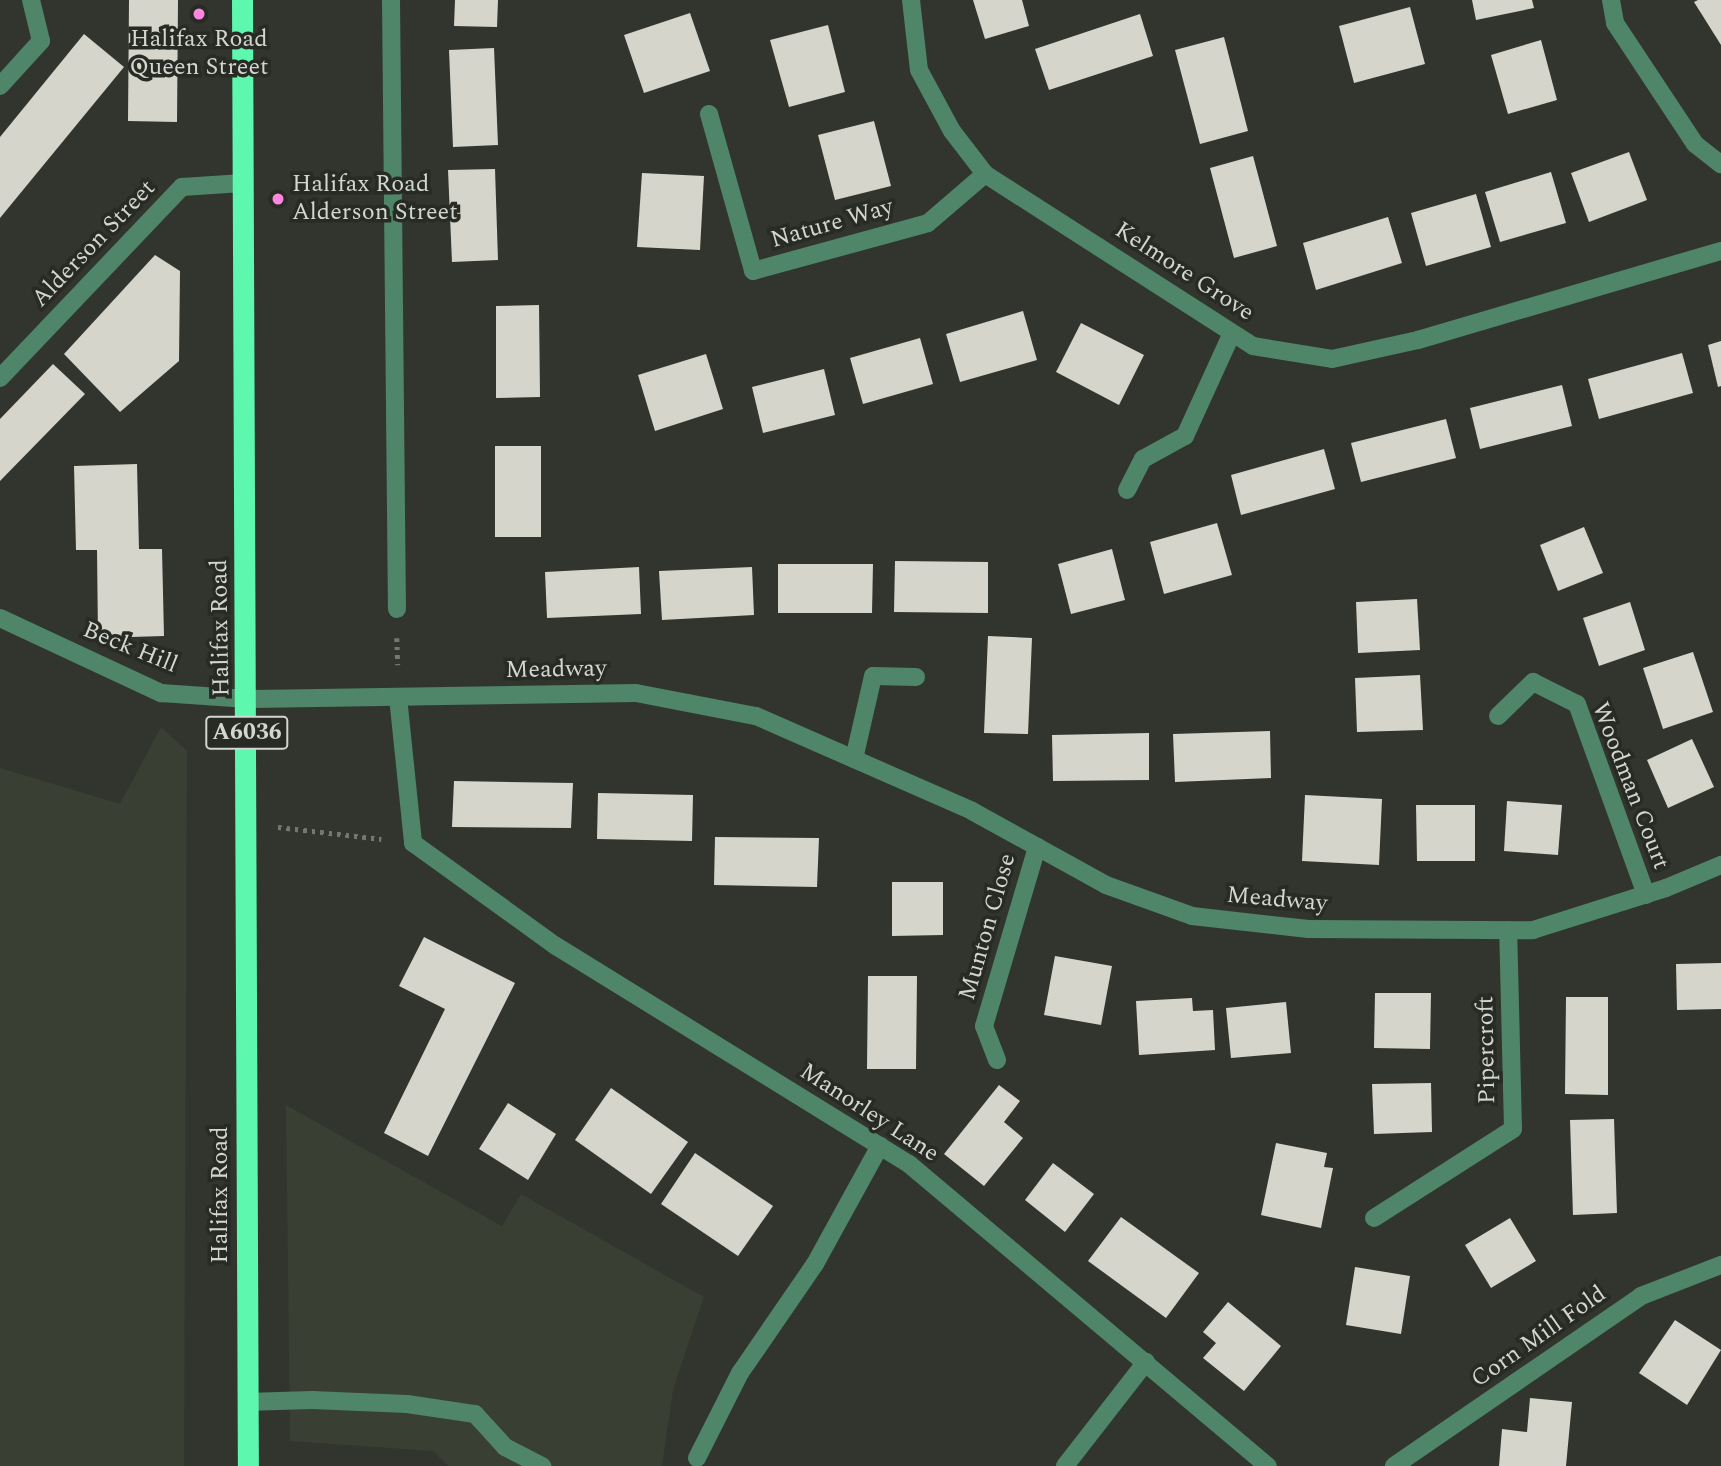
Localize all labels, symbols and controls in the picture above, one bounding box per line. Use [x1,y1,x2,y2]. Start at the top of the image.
marker: Halifax Road Queen Street [191,6,207,22]
place label: Halifax Road Queen Street [129,26,269,82]
place label: Halifax Road Alderson Street [292,171,458,227]
street label: Alderson Street [26,174,162,314]
marker: Halifax Road Alderson Street [270,191,286,207]
street label: Nature Way [767,193,897,255]
street label: Kelmore Grove [1109,216,1259,328]
street label: Halifax Road [205,559,237,697]
street label: Beck Hill [78,616,182,680]
street label: Meadway [505,655,607,685]
street label: Woodman Court [1585,698,1675,874]
road number: A6036 [205,713,289,752]
street label: Munton Close [953,850,1023,1004]
street label: Meadway [1225,881,1329,919]
street label: Pipercroft [1472,996,1502,1104]
street label: Manorley Lane [794,1057,944,1169]
street label: Halifax Road [207,1126,235,1264]
street label: Corn Mill Fold [1466,1280,1612,1394]

